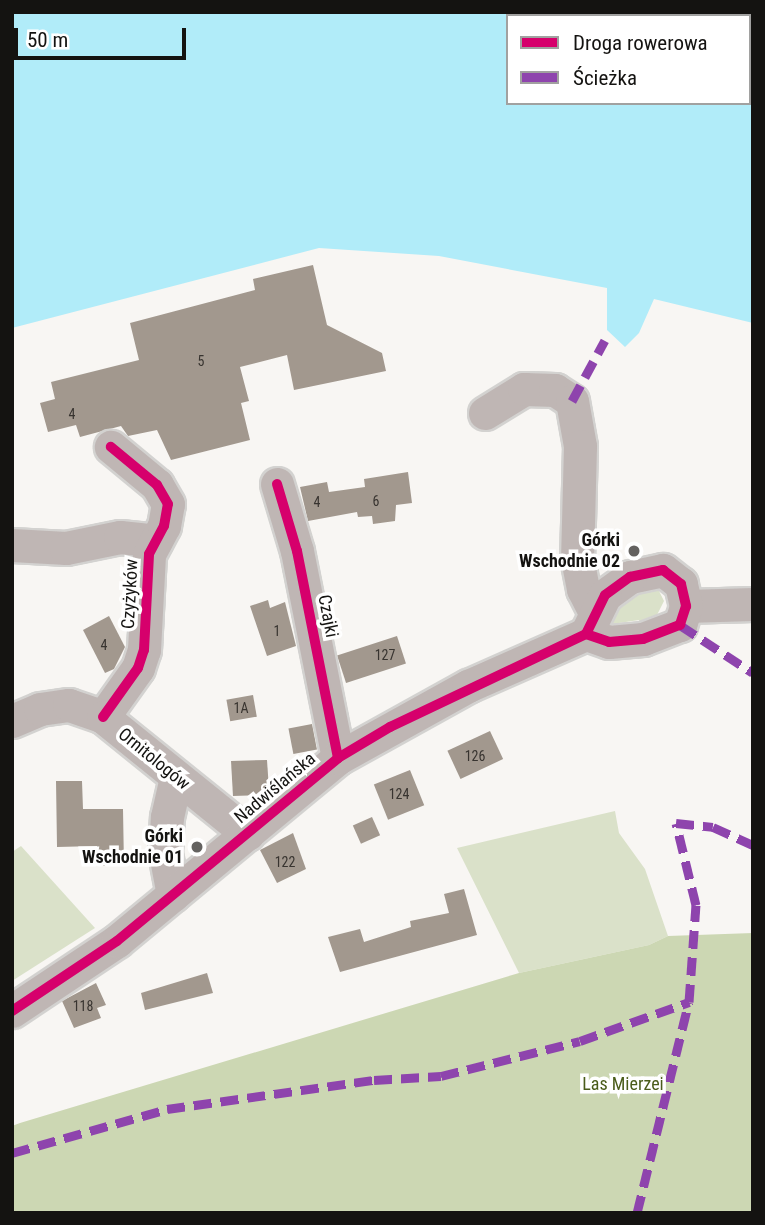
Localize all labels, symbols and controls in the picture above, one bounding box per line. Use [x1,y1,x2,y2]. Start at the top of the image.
scale bar [18,14,189,58]
legend [506,14,751,105]
text: 50 m [27,28,68,52]
text: Droga rowerowa [573,31,708,55]
text: Ścieżka [573,66,637,90]
house number: 5 [198,353,204,369]
house number: 4 [69,406,75,422]
house number: 6 [373,493,379,509]
house number: 4 [314,494,320,510]
place label: Górki Wschodnie 02 [519,530,620,572]
marker: Górki Wschodnie 02 [626,543,642,559]
street label: Czyżyków [117,559,143,629]
street label: Czajki [313,593,343,639]
house number: 1 [274,623,280,639]
house number: 4 [101,637,107,653]
house number: 127 [375,647,395,663]
house number: 1A [234,700,248,716]
street label: Ornitologów [114,724,194,794]
street label: Nadwiślańska [230,748,320,828]
house number: 126 [465,748,485,764]
house number: 124 [389,786,409,802]
place label: Górki Wschodnie 01 [82,826,183,868]
marker: Górki Wschodnie 01 [189,839,205,855]
house number: 122 [275,854,295,870]
house number: 118 [73,998,93,1014]
park label: Las Mierzei [582,1073,664,1095]

